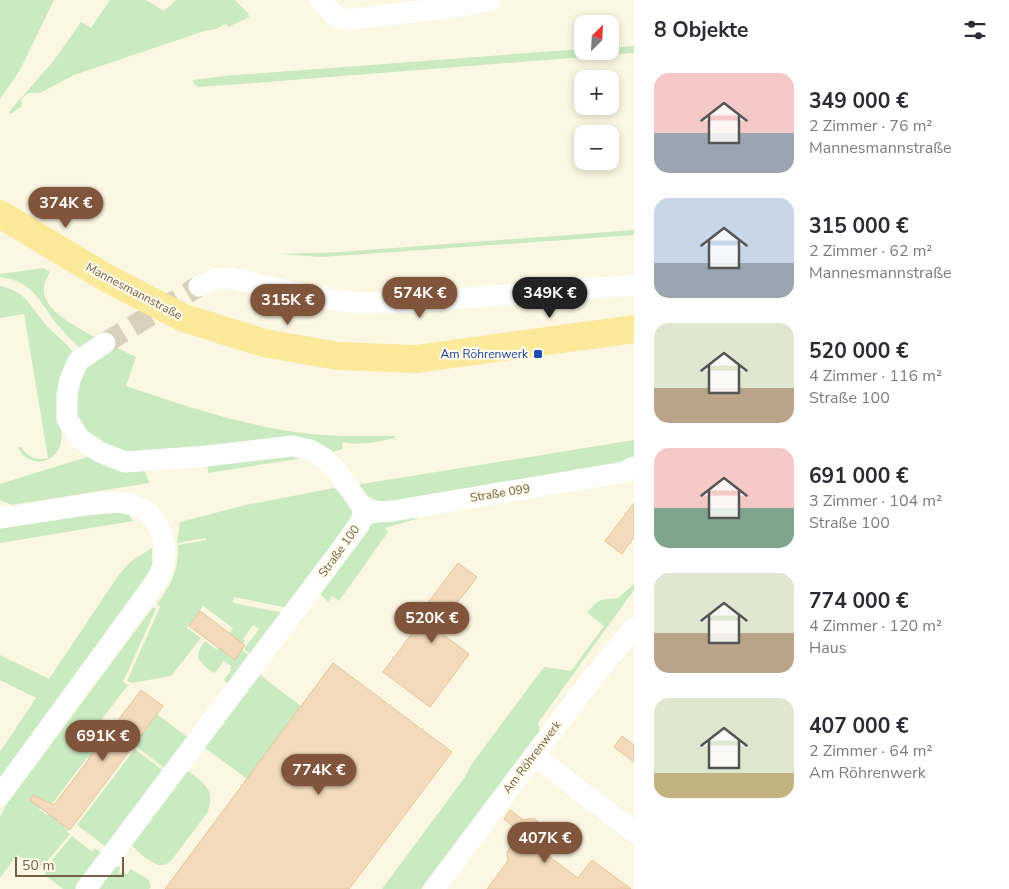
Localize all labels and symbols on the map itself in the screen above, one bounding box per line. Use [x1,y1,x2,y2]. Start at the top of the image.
north arrow [574,15,619,60]
pin: 374K € [25,186,107,229]
street label: Mannesmannstraße [83,259,185,323]
pin: 574K € [379,276,461,319]
pin: 349K € [509,276,591,319]
pin: 315K € [247,284,329,326]
place label: Am Röhrenwerk [440,346,529,362]
marker: Am Röhrenwerk [532,348,544,360]
street label: Straße 099 [469,480,531,506]
street label: Straße 100 [315,522,363,580]
pin: 520K € [391,602,473,644]
street label: Am Röhrenwerk [499,716,565,797]
pin: 691K € [62,720,144,762]
pin: 774K € [278,754,360,796]
pin: 407K € [504,822,586,864]
scale bar [15,854,124,877]

